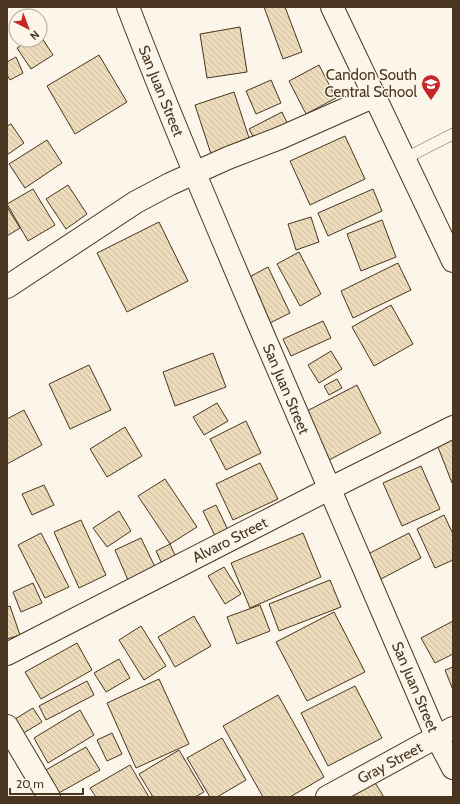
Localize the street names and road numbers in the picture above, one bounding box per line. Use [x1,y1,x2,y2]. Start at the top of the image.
street label: San Juan Street [135,43,187,139]
street label: San Juan Street [259,341,313,437]
street label: Alvaro Street [189,513,271,567]
street label: San Juan Street [388,639,442,735]
street label: Gray Street [354,738,426,788]

